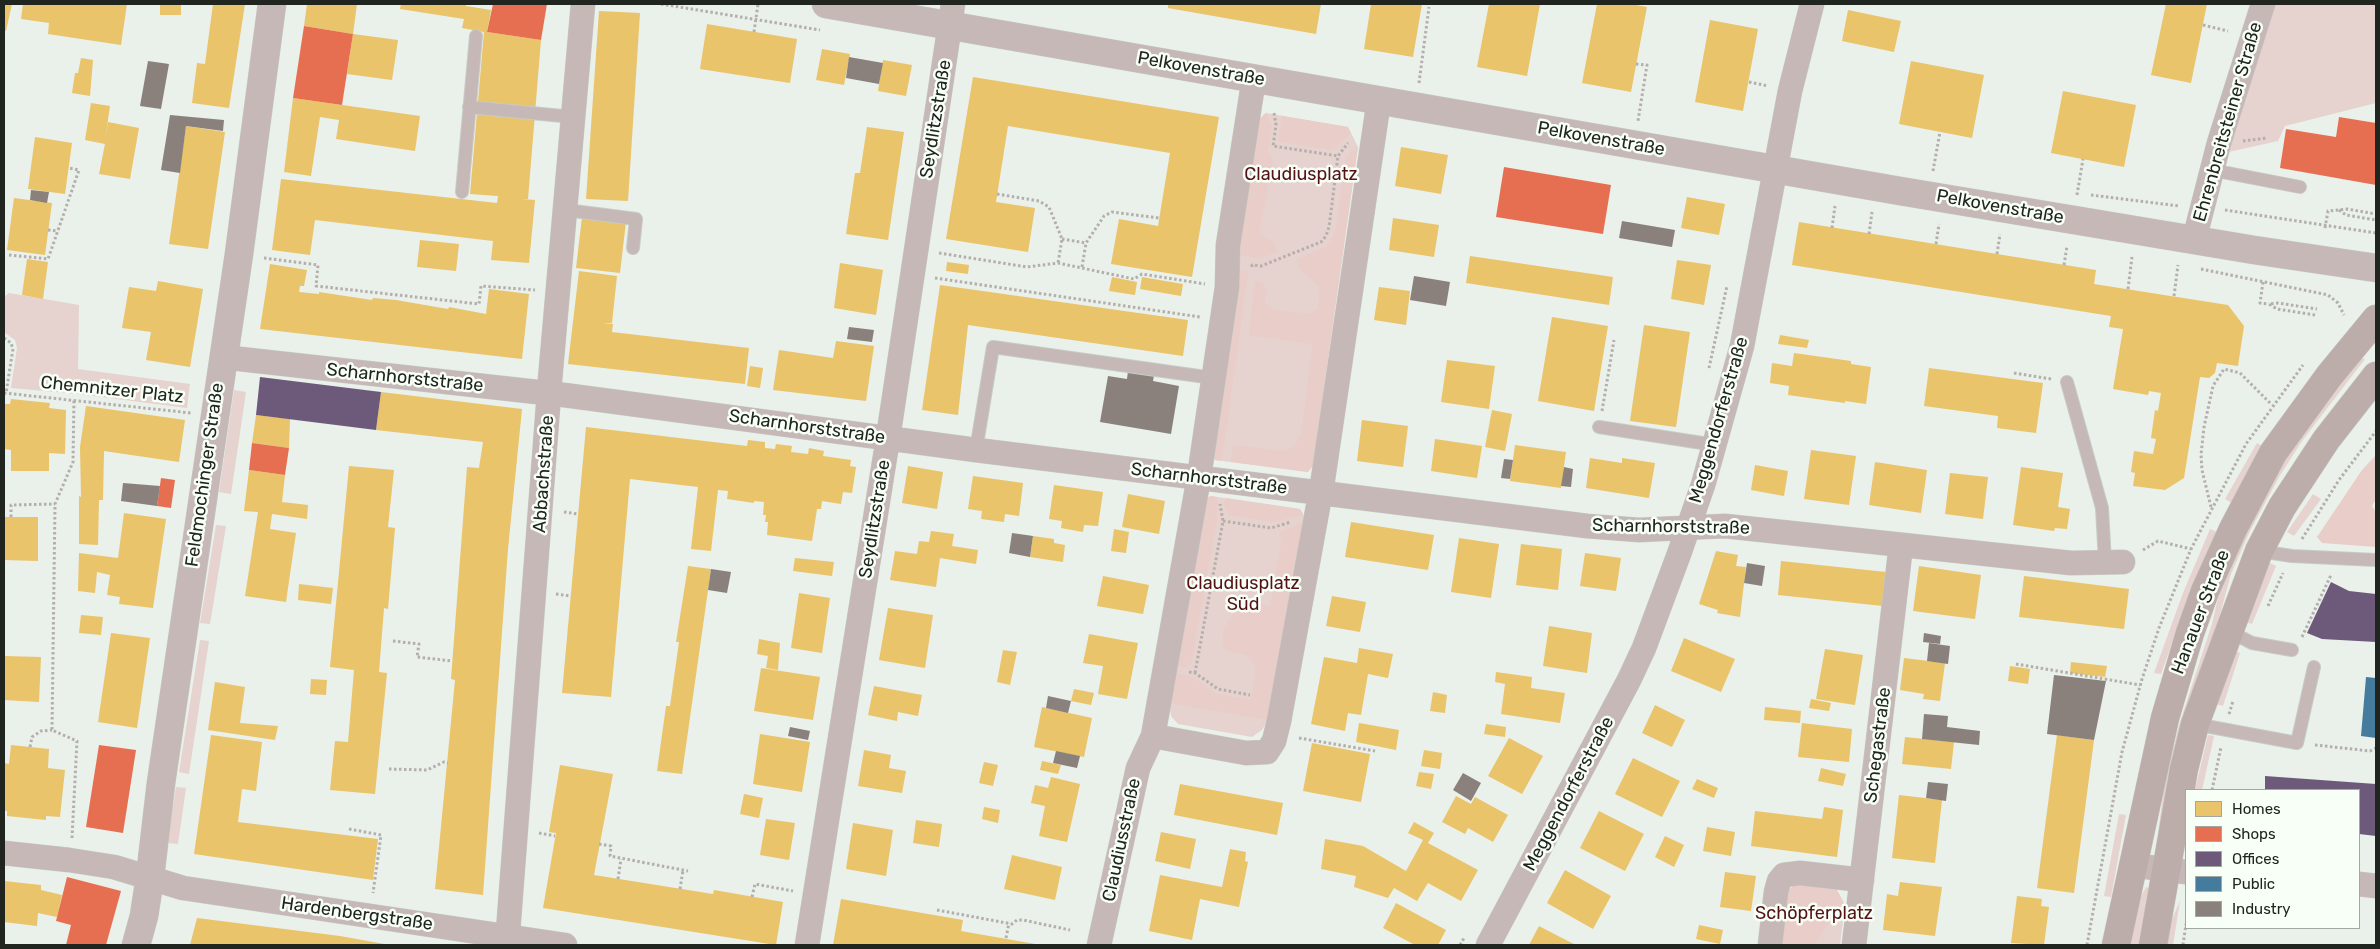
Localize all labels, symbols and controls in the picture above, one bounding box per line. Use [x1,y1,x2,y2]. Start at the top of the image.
street label: Ehrenbreitsteiner Straße [2189,20,2267,224]
street label: Pelkovenstraße [1136,47,1266,91]
street label: Seydlitzstraße [916,58,956,180]
street label: Pelkovenstraße [1536,117,1666,161]
park label: Claudiusplatz [1244,164,1358,186]
street label: Pelkovenstraße [1935,185,2065,229]
street label: Meggendorferstraße [1685,334,1753,506]
street label: Scharnhorststraße [325,359,485,397]
street label: Chemnitzer Platz [39,372,185,408]
street label: Feldmochinger Straße [181,382,229,568]
street label: Scharnhorststraße [727,405,887,449]
street label: Abbachstraße [529,414,559,534]
street label: Seydlitzstraße [855,458,895,580]
street label: Scharnhorststraße [1129,459,1289,499]
street label: Scharnhorststraße [1592,515,1750,539]
street label: Hanauer Straße [2167,547,2235,677]
park label: Claudiusplatz Süd [1186,573,1300,616]
street label: Schegastraße [1860,686,1896,804]
street label: Meggendorferstraße [1519,713,1619,875]
street label: Claudiusstraße [1098,776,1146,904]
legend [2185,789,2360,929]
text: Homes [2232,800,2281,818]
text: Shops [2232,825,2276,843]
text: Offices [2232,850,2279,868]
text: Public [2232,875,2275,893]
street label: Hardenbergstraße [280,893,434,935]
text: Industry [2232,900,2291,918]
park label: Schöpferplatz [1755,903,1873,925]

